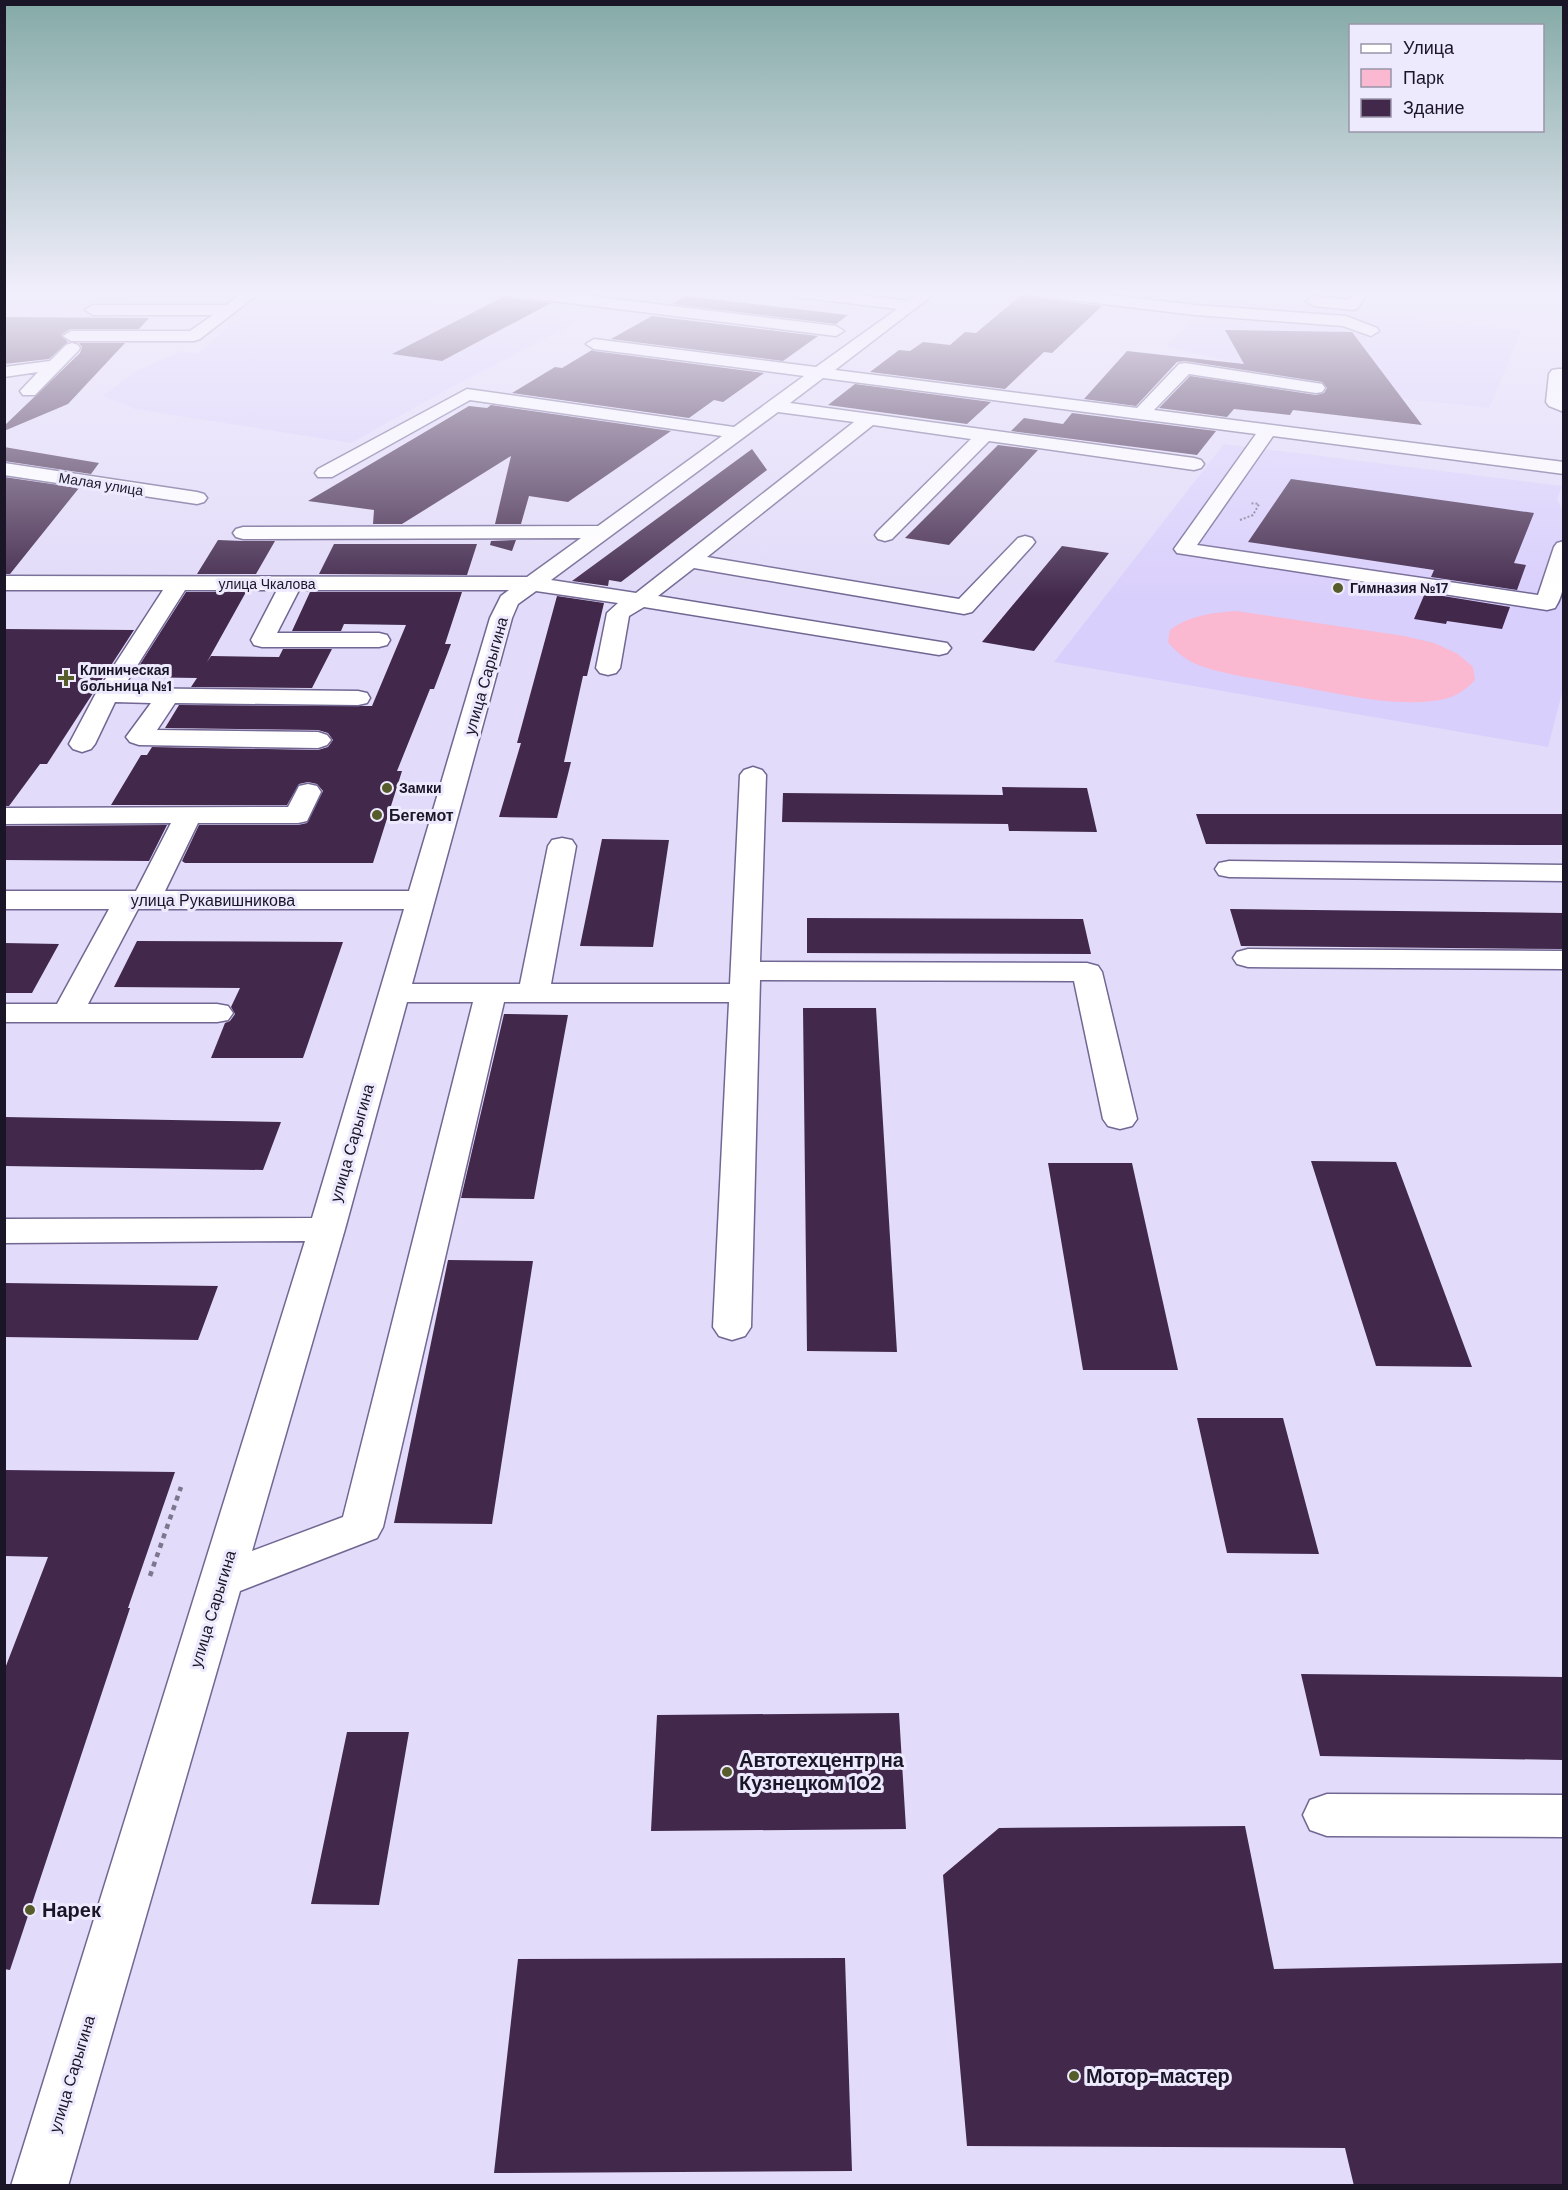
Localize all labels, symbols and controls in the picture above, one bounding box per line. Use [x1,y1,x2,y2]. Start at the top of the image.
legend [1349,24,1544,132]
text: Улица [1403,36,1455,60]
text: Парк [1403,66,1444,90]
text: Здание [1403,96,1464,120]
street label: Малая улица [57,468,145,500]
street label: улица Чкалова [219,575,316,593]
place label: Гимназия №17 [1350,579,1449,597]
marker: Гимназия №17 [1331,581,1345,595]
street label: улица Сарыгина [459,614,513,737]
place label: Клиническая больница №1 [80,661,172,695]
marker: Клиническая больница №1 [57,669,75,687]
place label: Замки [399,779,442,797]
marker: Замки [380,781,394,795]
place label: Бегемот [389,805,454,826]
marker: Бегемот [370,808,384,822]
street label: улица Рукавишникова [131,890,295,911]
street label: улица Сарыгина [325,1081,379,1204]
street label: улица Сарыгина [185,1548,241,1670]
place label: Автотехцентр на Кузнецком 102 [739,1747,905,1796]
marker: Автотехцентр на Кузнецком 102 [720,1765,734,1779]
place label: Нарек [42,1897,102,1923]
marker: Нарек [23,1903,37,1917]
street label: улица Сарыгина [44,2013,100,2135]
place label: Мотор-мастер [1086,2063,1230,2089]
marker: Мотор-мастер [1067,2069,1081,2083]

